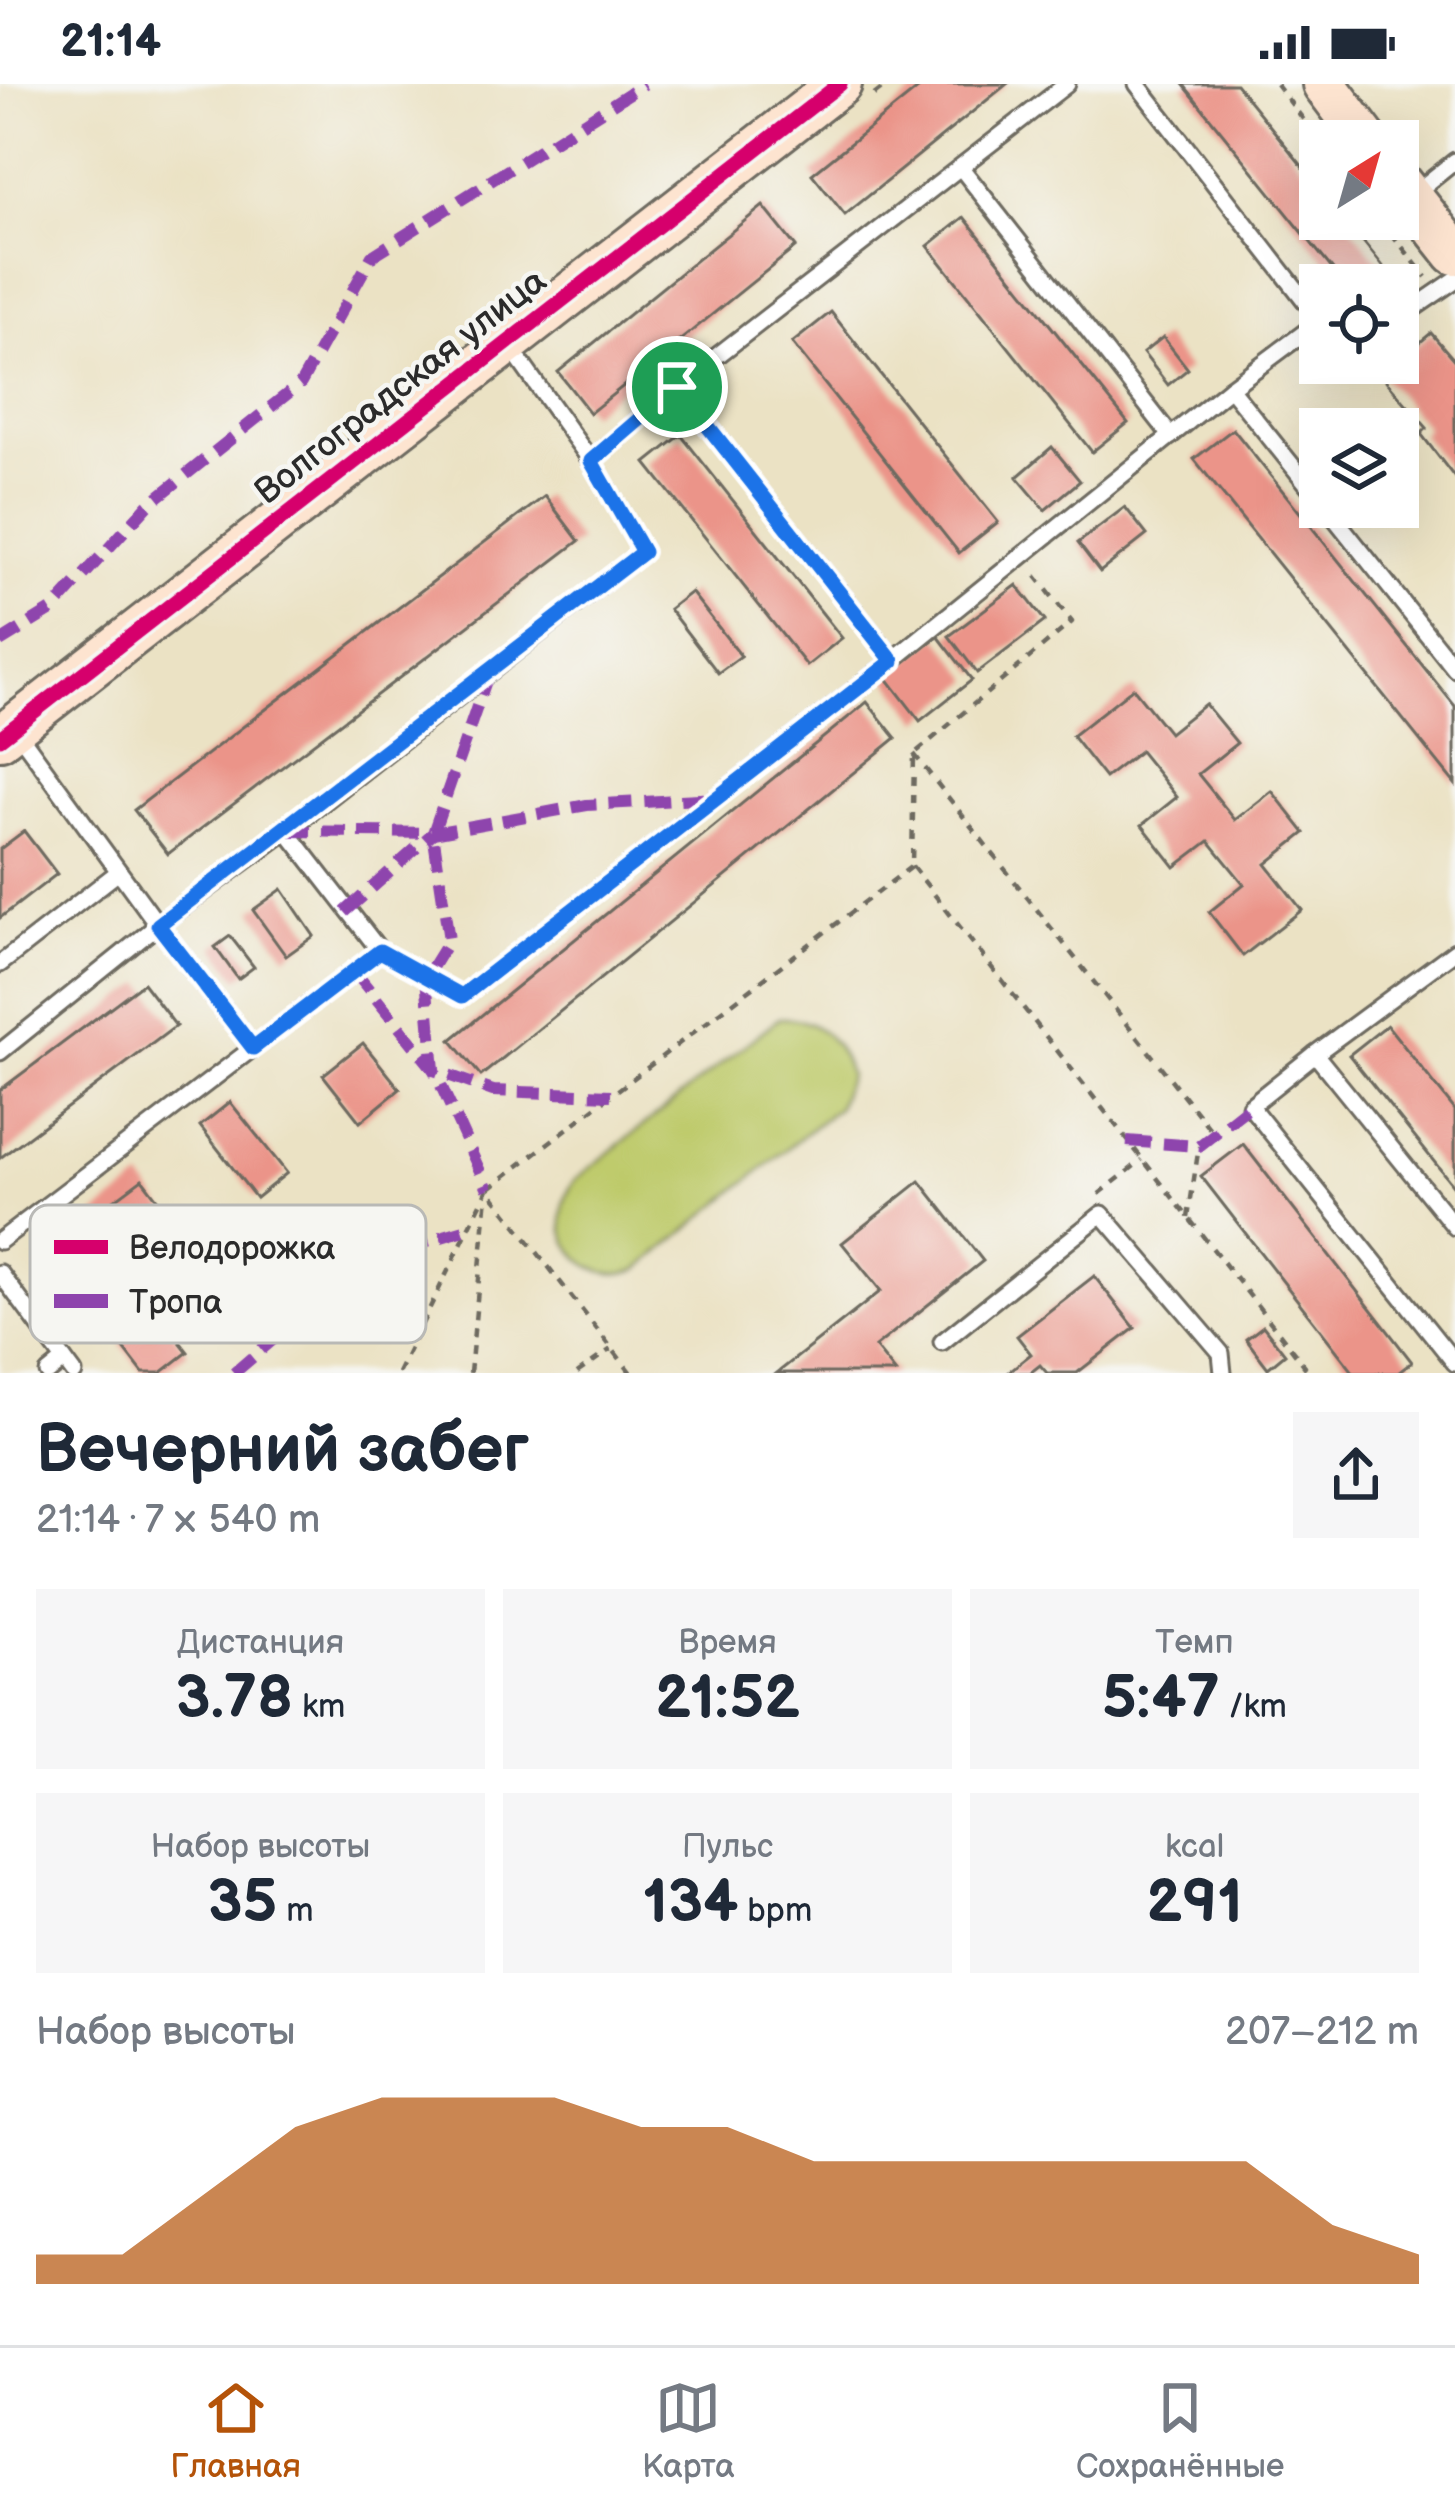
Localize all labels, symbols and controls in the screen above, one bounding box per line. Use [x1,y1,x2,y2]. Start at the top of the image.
text: 21:14 [60,15,161,70]
north arrow [1299,120,1419,240]
map controls [1299,120,1419,528]
street label: Волгоградская улица [247,260,555,514]
button: locate [1299,264,1419,384]
pin [626,336,728,438]
icon: arrive [644,354,710,420]
button: layers [1299,408,1419,528]
legend [30,1205,426,1343]
text: Велодорожка [129,1229,335,1269]
text: Тропа [129,1283,223,1323]
text: Вечерний забег [36,1412,529,1491]
button: share [1293,1412,1419,1538]
text: 21:14 · 7 × 540 m [36,1497,320,1544]
text: Дистанция [177,1623,344,1663]
text: Время [678,1623,777,1663]
text: Темп [1155,1623,1234,1663]
text: 3.78 [176,1663,293,1735]
text: 21:52 [655,1663,800,1735]
text: 5:47 [1102,1663,1220,1735]
text: km [293,1687,345,1727]
text: /km [1220,1687,1287,1727]
text: Набор высоты [151,1827,370,1867]
text: Пульс [682,1827,773,1867]
text: kcal [1165,1827,1224,1867]
text: 35 [208,1867,277,1939]
text: 134 [643,1867,738,1939]
text: 291 [1146,1867,1243,1939]
text: m [277,1891,313,1931]
text: bpm [738,1891,812,1931]
text: Набор высоты [36,2009,296,2056]
text: 207–212 m [1225,2009,1419,2056]
tab: Главная [171,2375,301,2487]
tab: Карта [642,2375,735,2487]
tab: Сохранённые [1076,2375,1284,2487]

